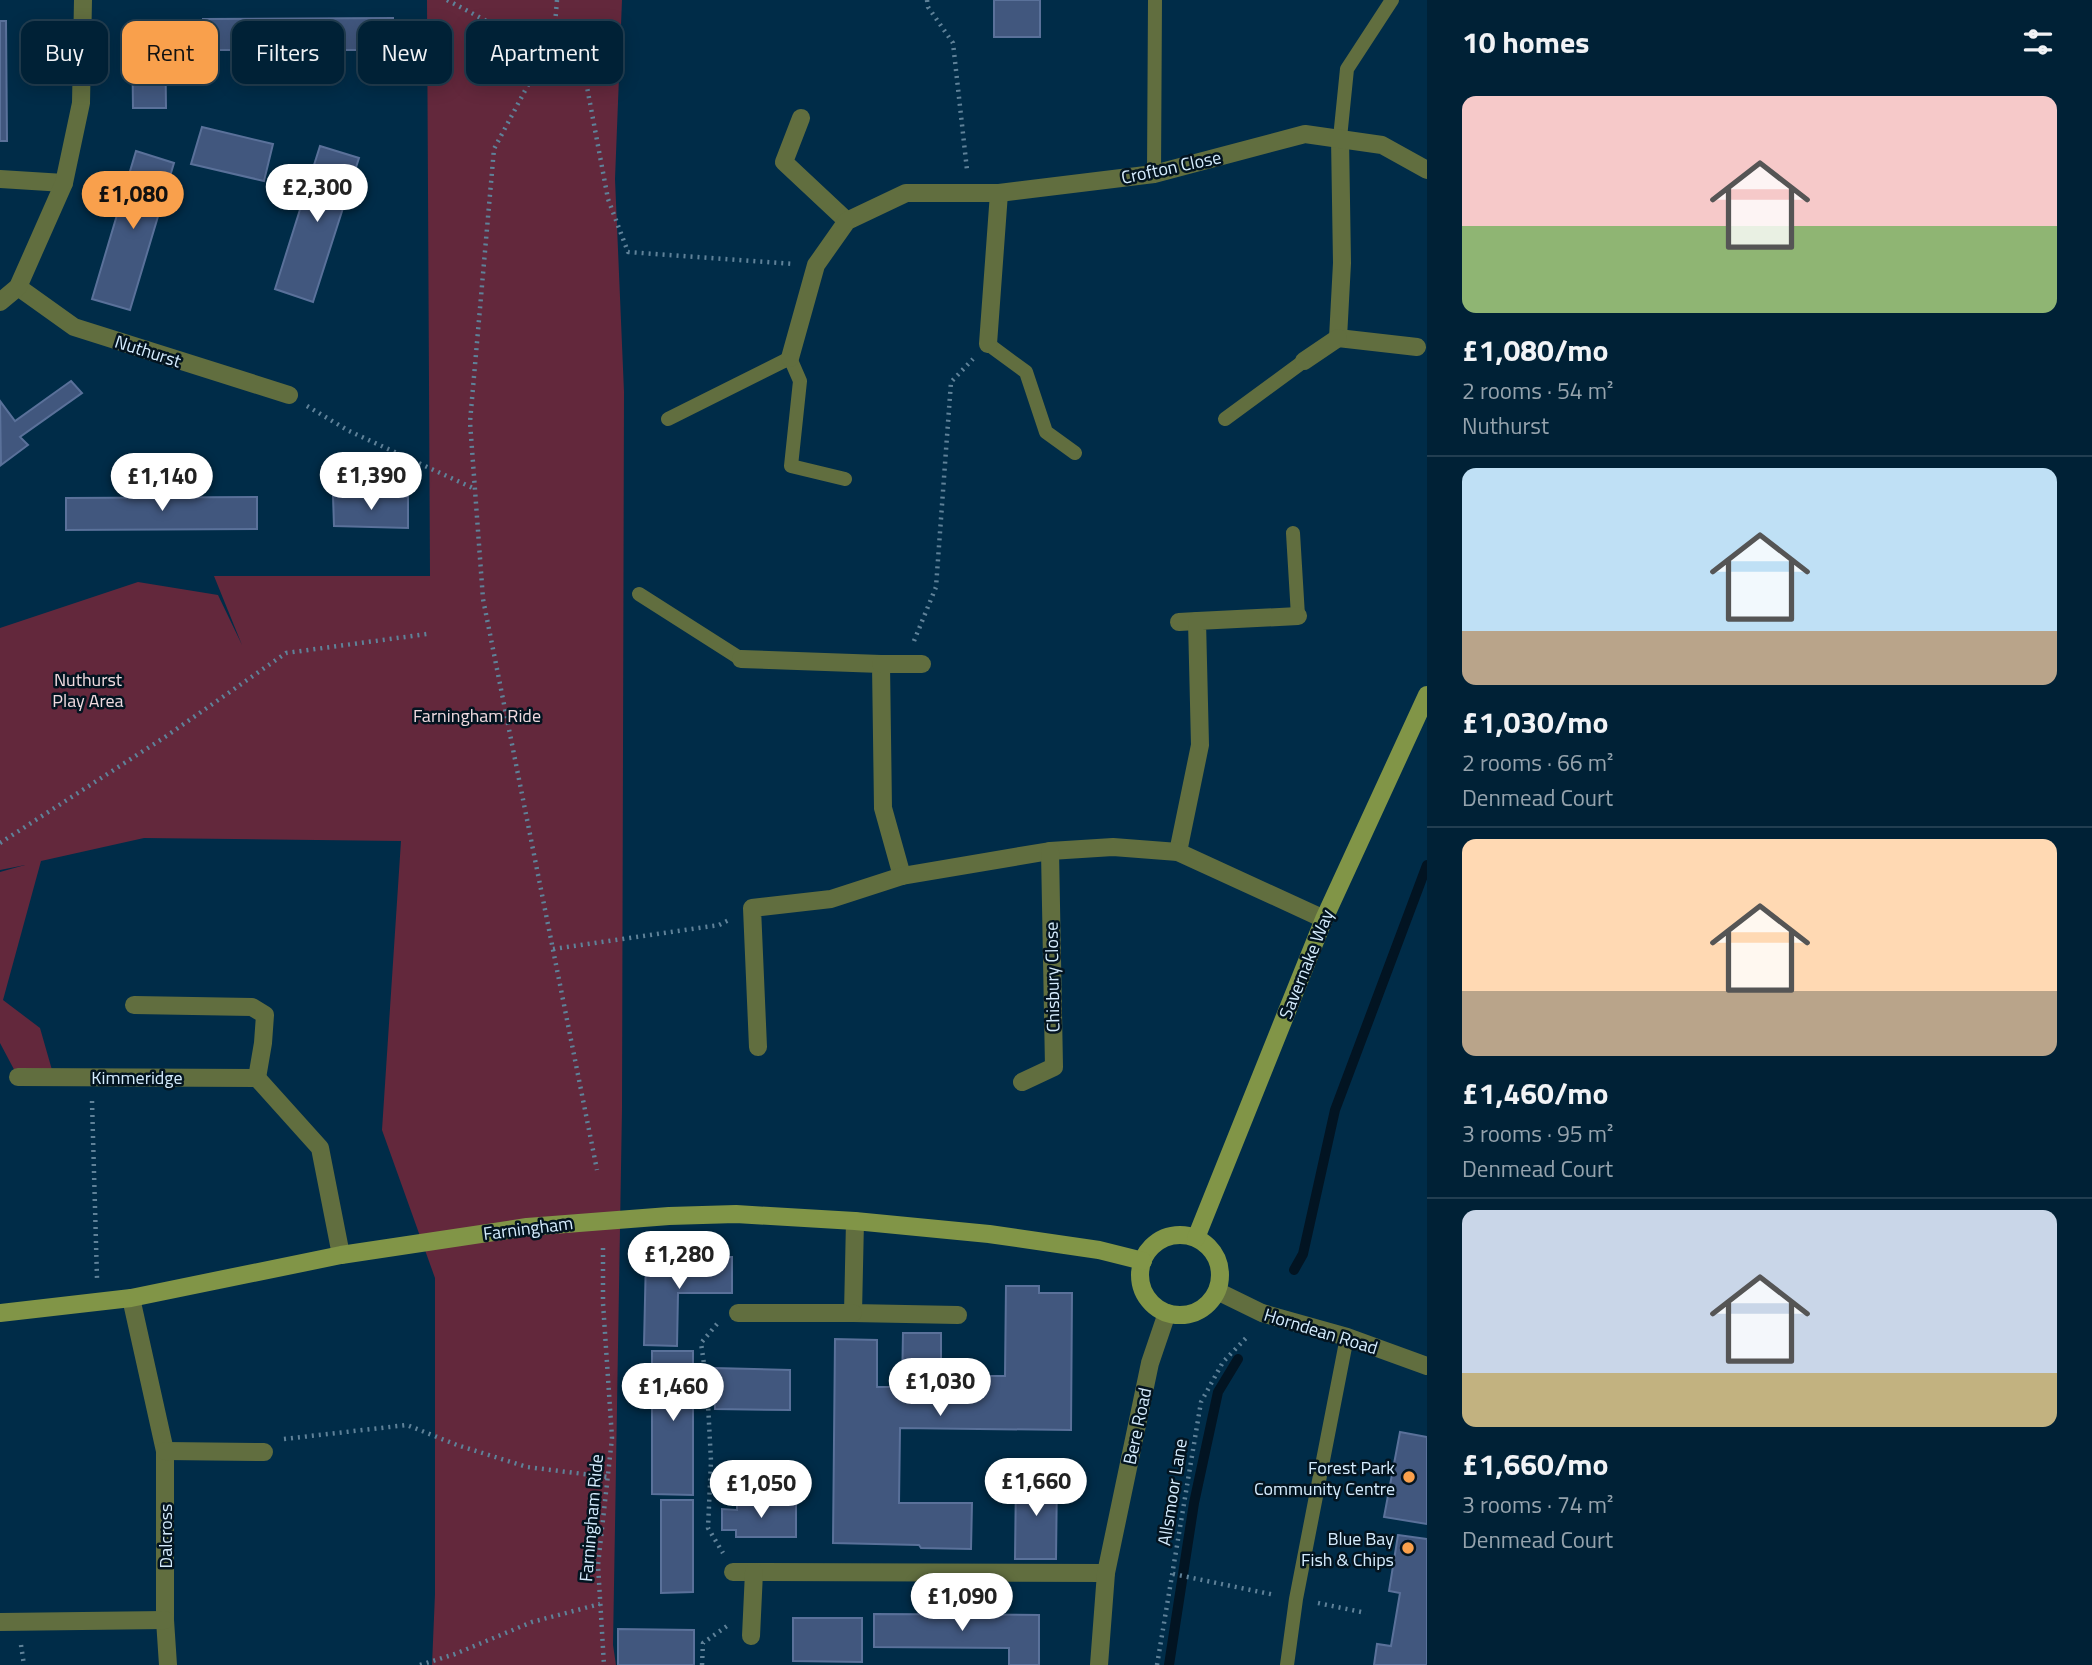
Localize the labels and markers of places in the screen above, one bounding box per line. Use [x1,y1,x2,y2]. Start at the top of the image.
pin: £2,300 [260,164,374,224]
pin: £1,080 [76,172,190,231]
pin: £1,390 [314,452,428,512]
pin: £1,140 [105,454,219,513]
pin: £1,280 [622,1232,736,1291]
pin: £1,030 [883,1358,997,1418]
pin: £1,460 [616,1364,730,1423]
place label: Forest Park Community Centre [1254,1454,1395,1502]
pin: £1,660 [979,1458,1093,1518]
pin: £1,050 [704,1460,818,1520]
marker: Forest Park Community Centre [1401,1469,1417,1485]
place label: Blue Bay Fish & Chips [1301,1525,1394,1573]
marker: Blue Bay Fish & Chips [1400,1540,1416,1556]
pin: £1,090 [905,1574,1019,1633]

